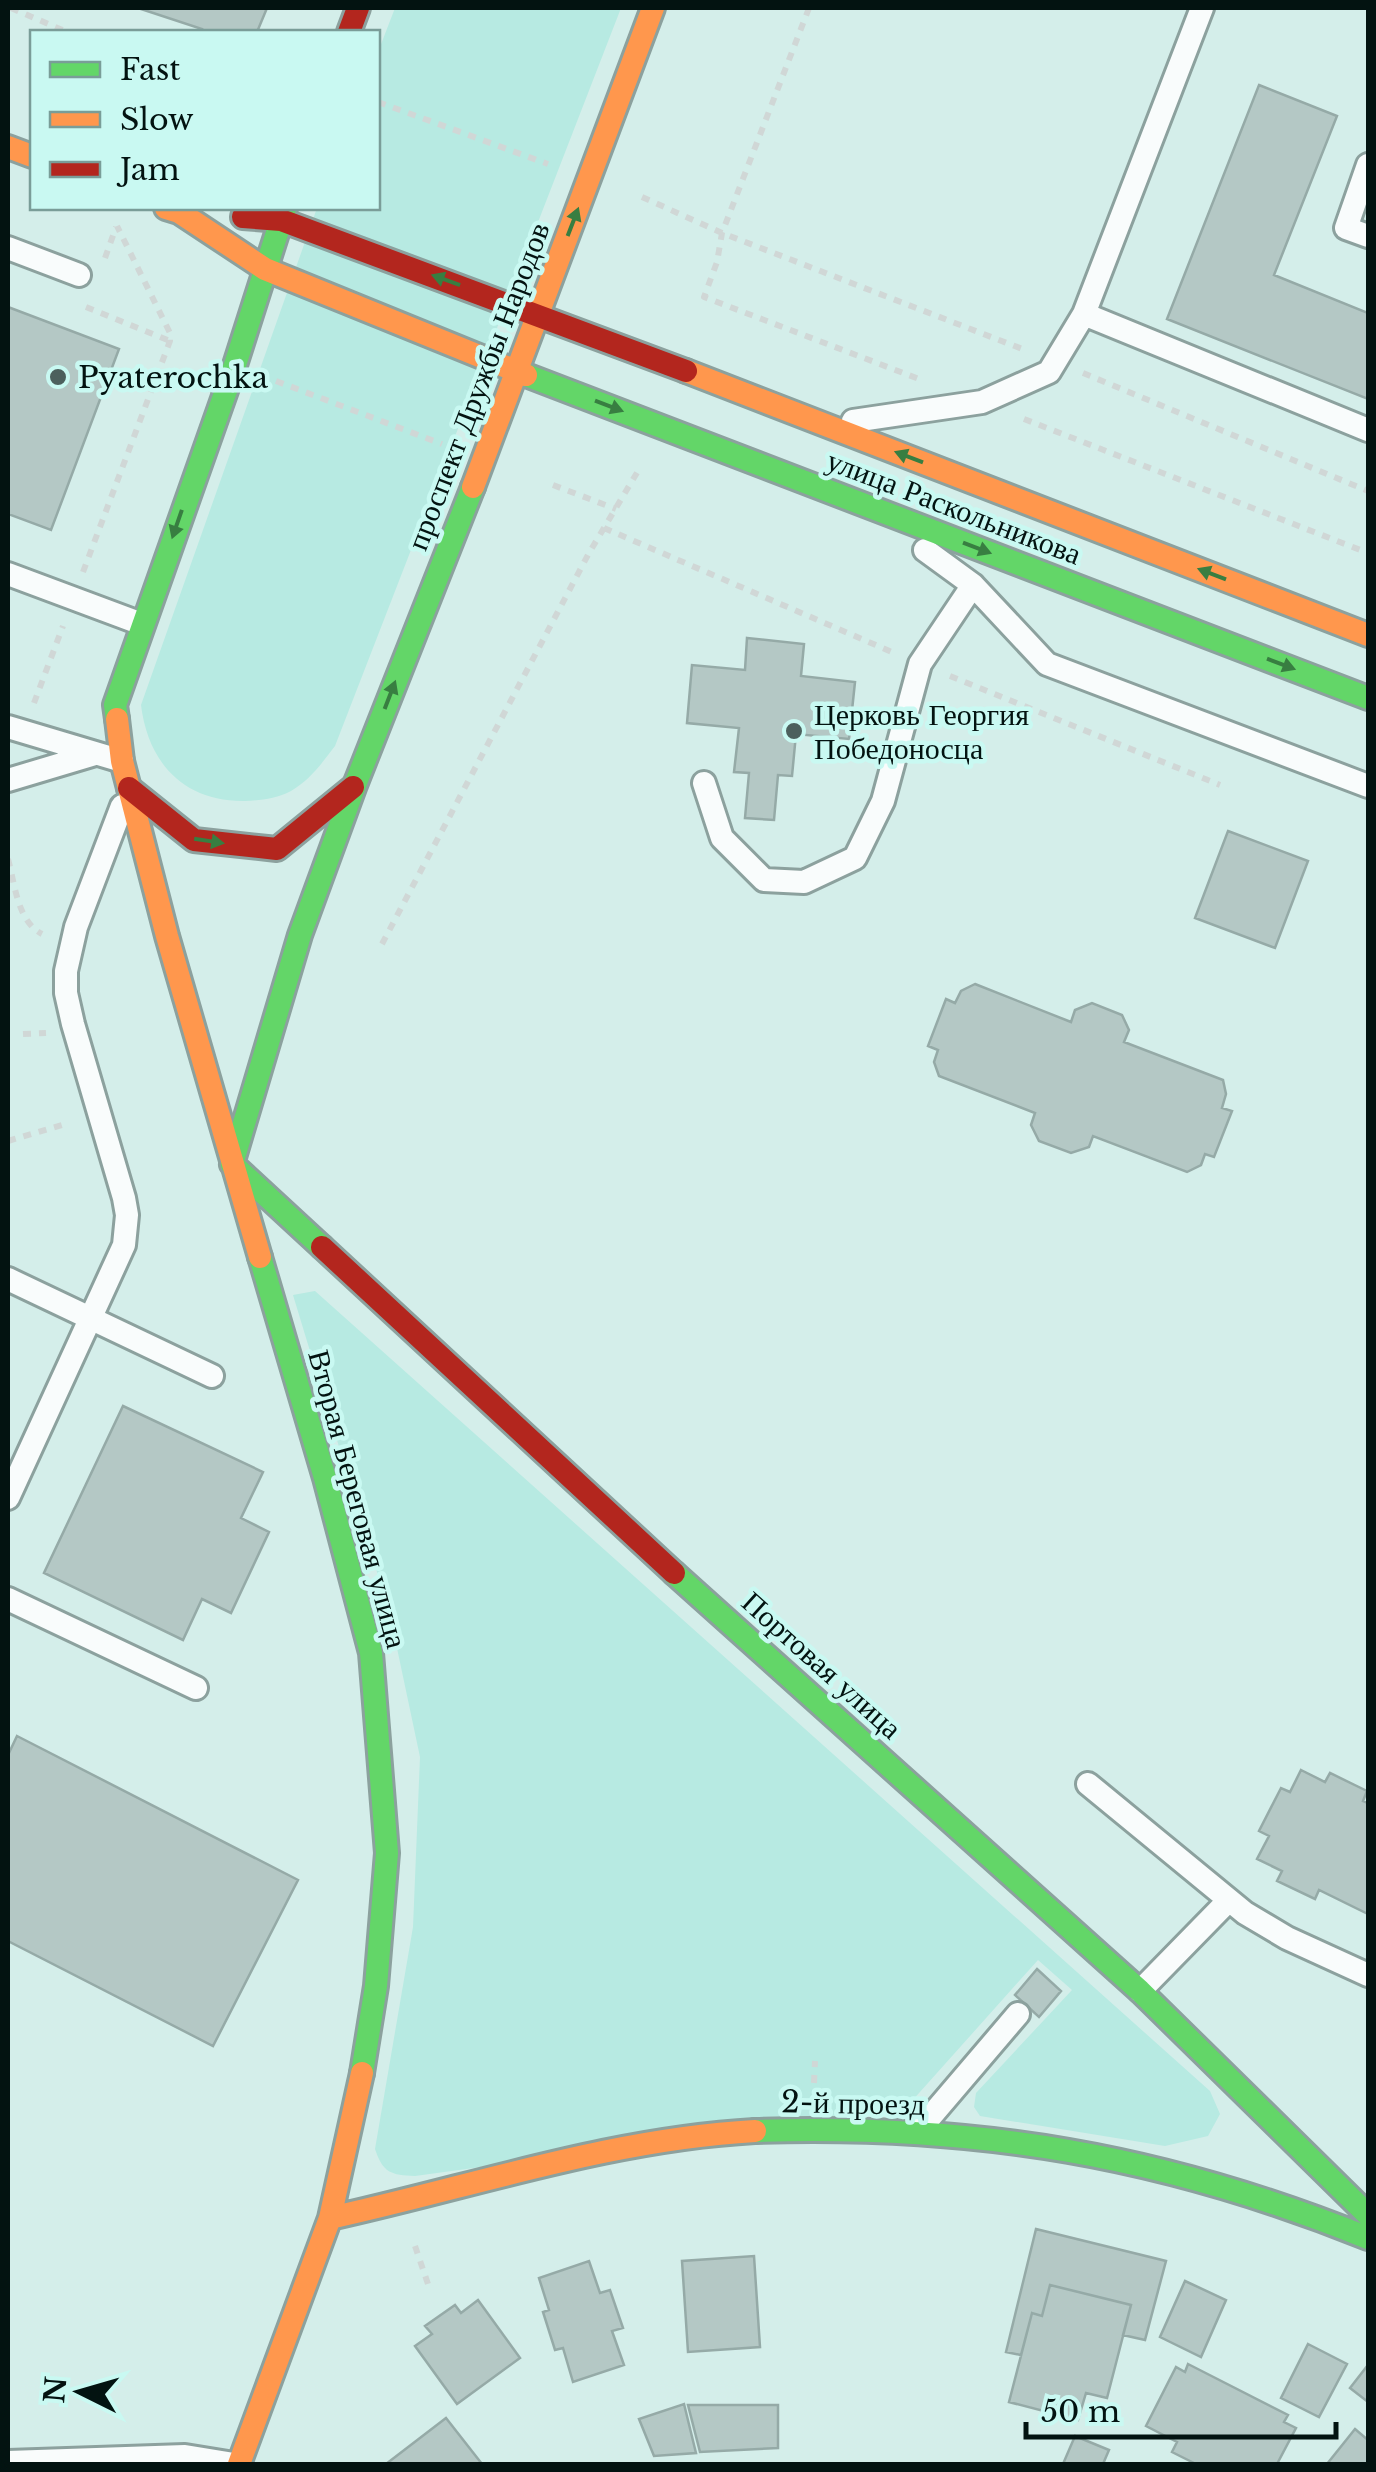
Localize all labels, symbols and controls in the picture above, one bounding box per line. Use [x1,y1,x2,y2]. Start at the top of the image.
legend [30,30,380,210]
text: Fast [120,51,181,88]
text: Slow [120,101,194,138]
text: Jam [116,151,180,188]
one-way arrow [565,207,581,237]
street label: проспект Дружбы Народов [398,217,558,555]
one-way arrow [430,272,460,287]
place label: Pyaterochka [78,359,268,396]
marker: Pyaterochka [47,366,69,388]
one-way arrow [594,399,624,415]
street label: улица Раскольникова [822,441,1086,573]
one-way arrow [894,449,924,464]
one-way arrow [168,510,183,540]
one-way arrow [963,541,993,556]
one-way arrow [1197,566,1227,582]
one-way arrow [1266,657,1296,672]
one-way arrow [383,679,399,709]
place label: Церковь Георгия Победоносца [814,696,1029,767]
marker: Церковь Георгия Победоносца [783,720,805,742]
one-way arrow [194,833,225,849]
street label: Вторая Береговая улица [300,1346,416,1652]
street label: Портовая улица [734,1583,910,1747]
street label: 2-й проезд [781,2083,925,2123]
north arrow [30,2342,130,2442]
text: N [37,2375,74,2405]
scale bar [1026,2377,1336,2439]
text: 50 m [1041,2393,1120,2430]

